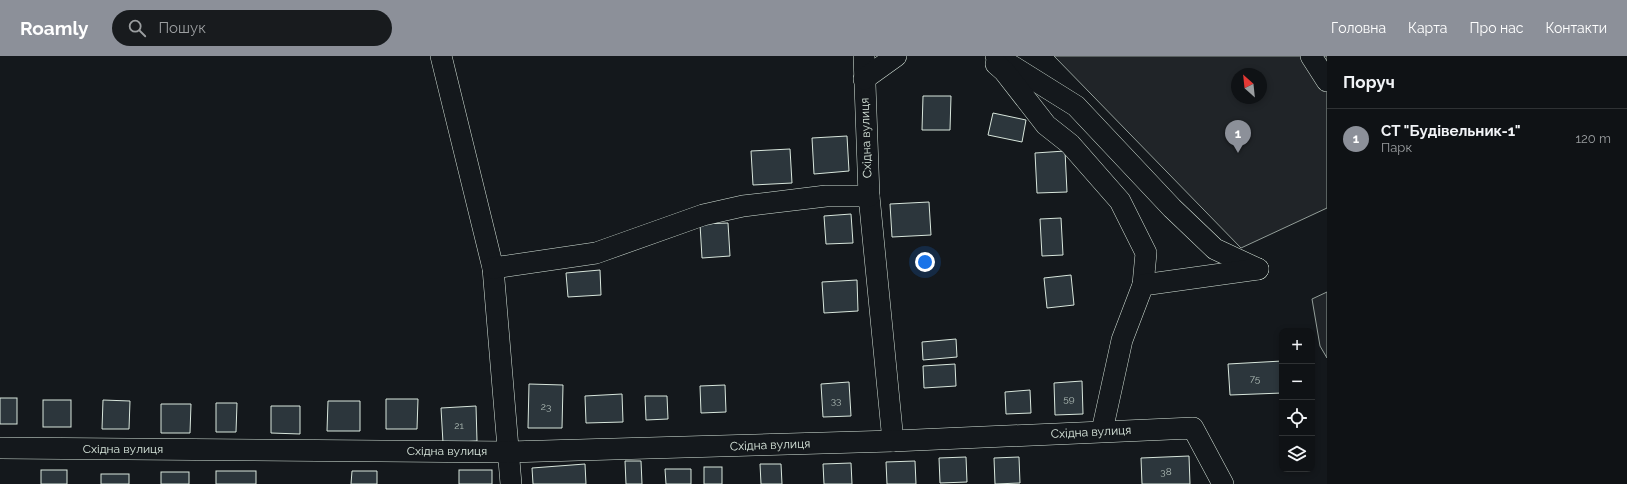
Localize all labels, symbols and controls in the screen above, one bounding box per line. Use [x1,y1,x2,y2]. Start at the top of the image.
search box [112,10,392,46]
text: Roamly [20,17,88,39]
icon: search [126,17,148,39]
text: Пошук [158,19,206,37]
text: Головна [1331,20,1386,36]
text: Карта [1408,20,1448,36]
text: Про нас [1470,20,1524,36]
text: Контакти [1546,20,1607,36]
north arrow [1231,68,1267,104]
text: Поруч [1343,72,1395,92]
street label: Східна вулиця [858,98,874,178]
pin: 1 [1225,120,1251,153]
text: СТ "Будівельник-1" [1381,122,1521,140]
text: 1 [1353,131,1359,146]
text: 120 m [1575,131,1611,146]
text: Парк [1381,140,1412,155]
your location [915,252,935,272]
map controls [1279,328,1315,472]
button: + [1279,328,1315,364]
button: − [1279,364,1315,400]
house number: 75 [1250,373,1261,384]
house number: 59 [1063,393,1075,404]
house number: 33 [831,395,841,406]
button: locate [1279,400,1315,436]
house number: 23 [541,401,551,412]
house number: 21 [454,420,464,431]
street label: Східна вулиця [1050,423,1132,441]
button: layers [1279,436,1315,472]
street label: Східна вулиця [730,437,810,453]
street label: Східна вулиця [83,442,163,456]
street label: Східна вулиця [407,444,487,458]
house number: 38 [1160,466,1172,477]

